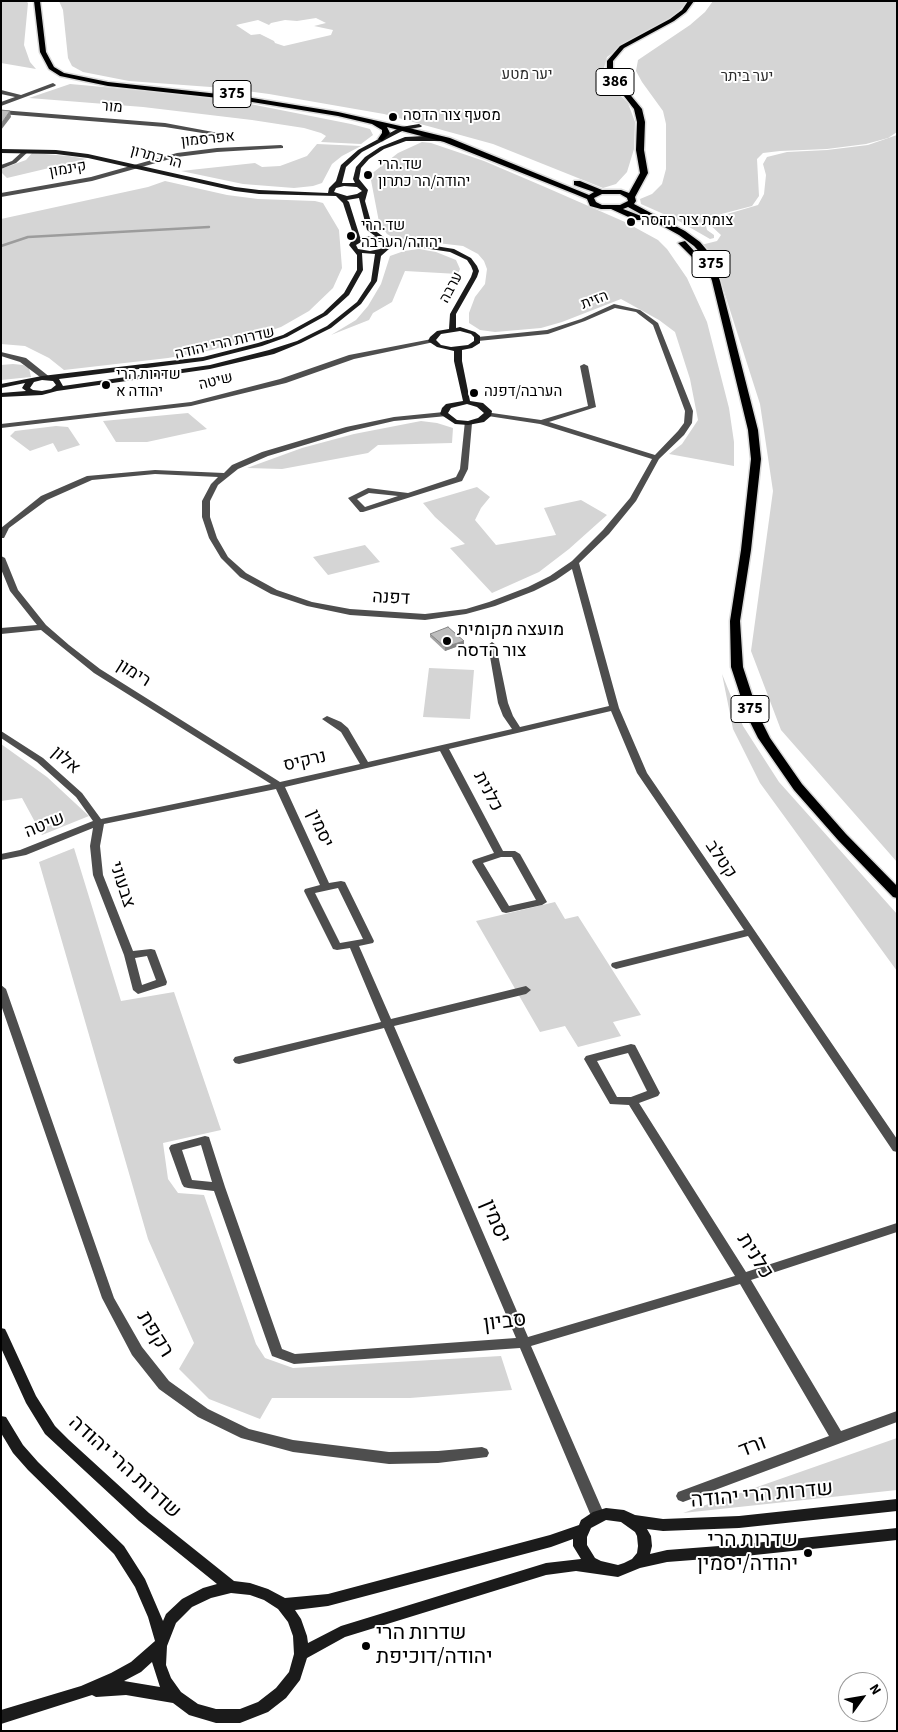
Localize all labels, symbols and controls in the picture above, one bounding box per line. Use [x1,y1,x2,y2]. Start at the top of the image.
park label: יער מטע [501,67,553,85]
road number: 386 [596,68,634,95]
park label: יער ביתר [721,69,773,87]
road number: 375 [213,80,251,108]
street label: מור [101,98,123,118]
place label: מסעף צור הדסה [403,108,501,126]
marker: מסעף צור הדסה [387,111,399,123]
street label: אפרסמון [180,128,236,152]
street label: הר כתרון [128,142,184,174]
place label: שד.הרי יהודה/הר כתרון [378,157,470,192]
street label: קינמון [48,158,88,182]
marker: שד.הרי יהודה/הר כתרון [362,169,374,181]
place label: צומת צור הדסה [641,213,733,231]
marker: צומת צור הדסה [625,216,637,228]
place label: שד.הרי יהודה/הערבה [361,218,442,253]
marker: שד.הרי יהודה/הערבה [345,230,357,242]
road number: 375 [692,250,730,278]
street label: ערבה [436,269,468,307]
street label: הזית [579,288,611,314]
street label: שדרות הרי יהודה [173,324,277,364]
place label: שדרות הרי יהודה א [116,367,181,402]
street label: שיטה [197,369,235,395]
marker: שדרות הרי יהודה א [100,379,112,391]
place label: הערבה/דפנה [484,384,562,402]
marker: הערבה/דפנה [468,387,480,399]
street label: דפנה [372,587,410,611]
place label: מועצה מקומית צור הדסה [457,620,564,662]
marker: מועצה מקומית צור הדסה [441,635,453,647]
street label: רימון [112,655,154,693]
road number: 375 [731,696,769,722]
street label: אלון [46,743,84,779]
street label: נרקיס [281,747,329,777]
street label: כלנית [468,768,506,816]
street label: יסמין [301,807,337,851]
street label: שיטה [22,808,68,844]
street label: קטלב [700,837,740,883]
street label: צבעוני [103,859,139,911]
street label: יסמין [474,1196,514,1248]
street label: כלנית [730,1229,778,1285]
street label: רקפת [130,1307,178,1363]
street label: סביון [482,1308,528,1338]
street label: שדרות הרי יהודה [63,1411,185,1525]
street label: ורד [736,1431,770,1465]
street label: שדרות הרי יהודה [690,1477,834,1515]
place label: שדרות הרי יהודה/יסמין [697,1528,798,1578]
marker: שדרות הרי יהודה/יסמין [802,1547,814,1559]
place label: שדרות הרי יהודה/דוכיפת [376,1621,493,1671]
marker: שדרות הרי יהודה/דוכיפת [360,1640,372,1652]
north arrow [838,1672,888,1722]
text: N [864,1680,886,1699]

